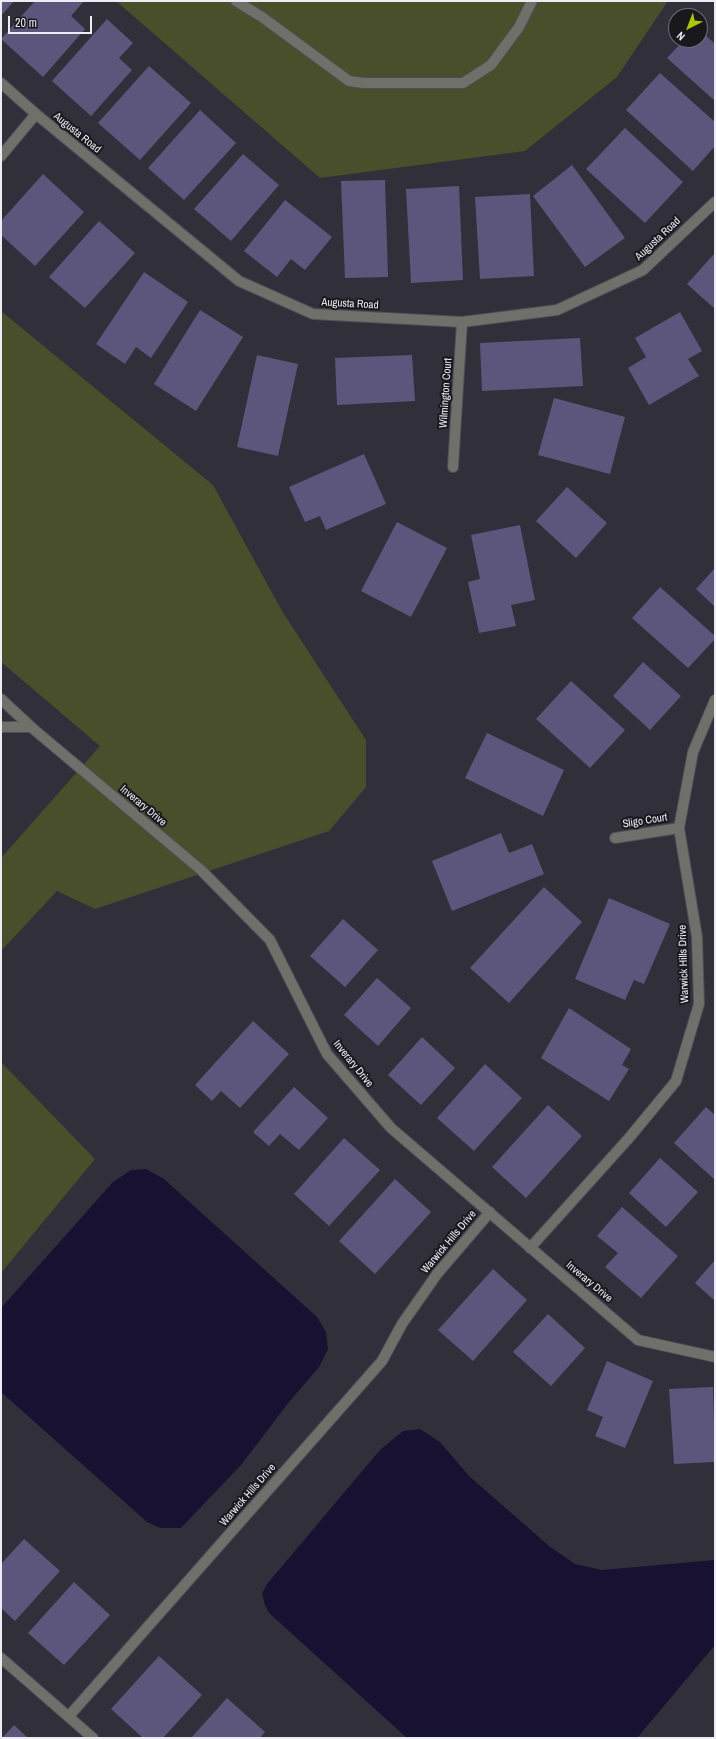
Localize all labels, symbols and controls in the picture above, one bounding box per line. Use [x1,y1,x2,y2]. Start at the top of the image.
scale bar [10,8,94,34]
north arrow [668,8,708,48]
text: 20 m [15,15,37,31]
text: N [674,29,688,44]
street label: Augusta Road [51,110,103,156]
street label: Augusta Road [633,215,683,263]
street label: Augusta Road [321,296,379,312]
street label: Wilmington Court [437,358,455,428]
street label: Inverary Drive [117,783,169,829]
street label: Sligo Court [622,811,668,831]
street label: Warwick Hills Drive [676,925,692,1003]
street label: Inverary Drive [330,1038,376,1090]
street label: Warwick Hills Drive [419,1208,479,1276]
street label: Inverary Drive [563,1259,615,1305]
street label: Warwick Hills Drive [217,1461,279,1529]

